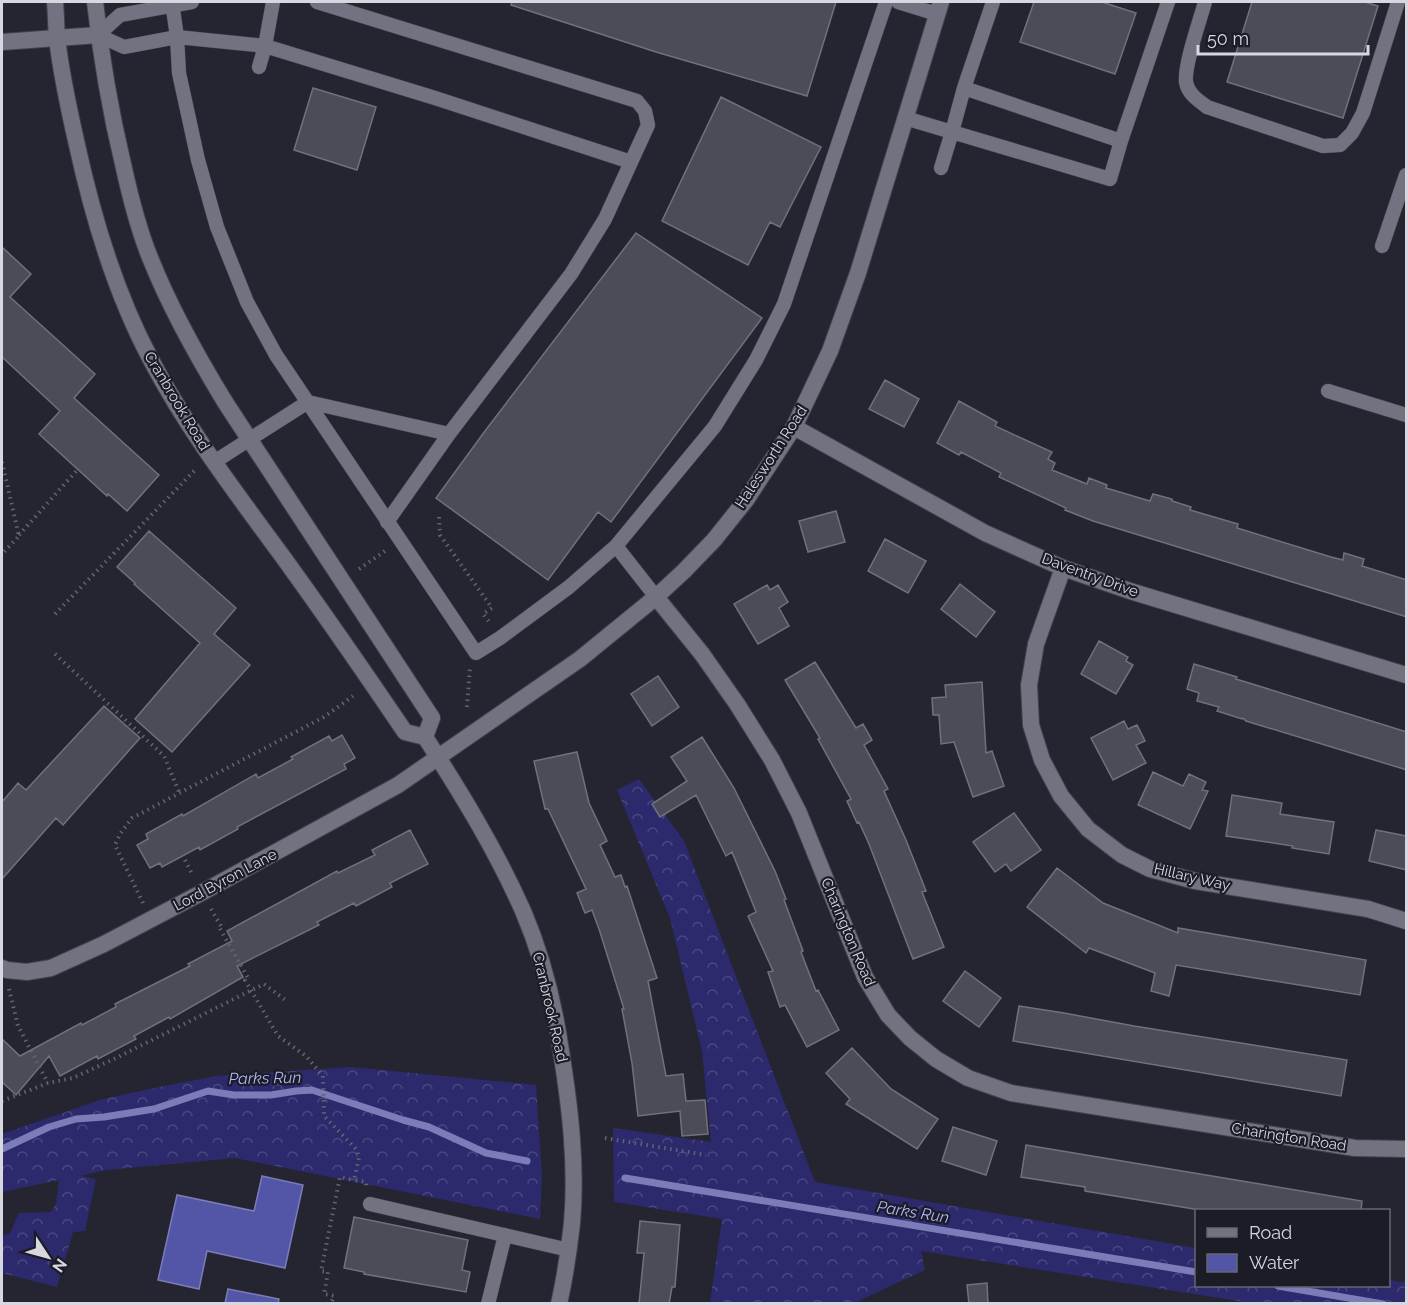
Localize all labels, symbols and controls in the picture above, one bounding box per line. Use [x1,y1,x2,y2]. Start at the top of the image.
scale bar [1198,18,1368,56]
text: 50 m [1207,28,1249,49]
street label: Cranbrook Road [140,348,214,454]
street label: Halesworth Road [731,402,811,512]
street label: Daventry Drive [1039,549,1141,601]
street label: Lord Byron Lane [170,845,280,915]
street label: Hillary Way [1152,859,1232,895]
street label: Charington Road [817,875,879,989]
street label: Cranbrook Road [529,950,571,1064]
water label: Parks Run [229,1068,302,1088]
street label: Charington Road [1230,1119,1348,1155]
water label: Parks Run [876,1197,950,1227]
legend [1195,1209,1390,1287]
text: Road [1249,1222,1292,1243]
north arrow [18,1227,78,1287]
text: Water [1249,1252,1300,1273]
text: N [48,1255,71,1276]

